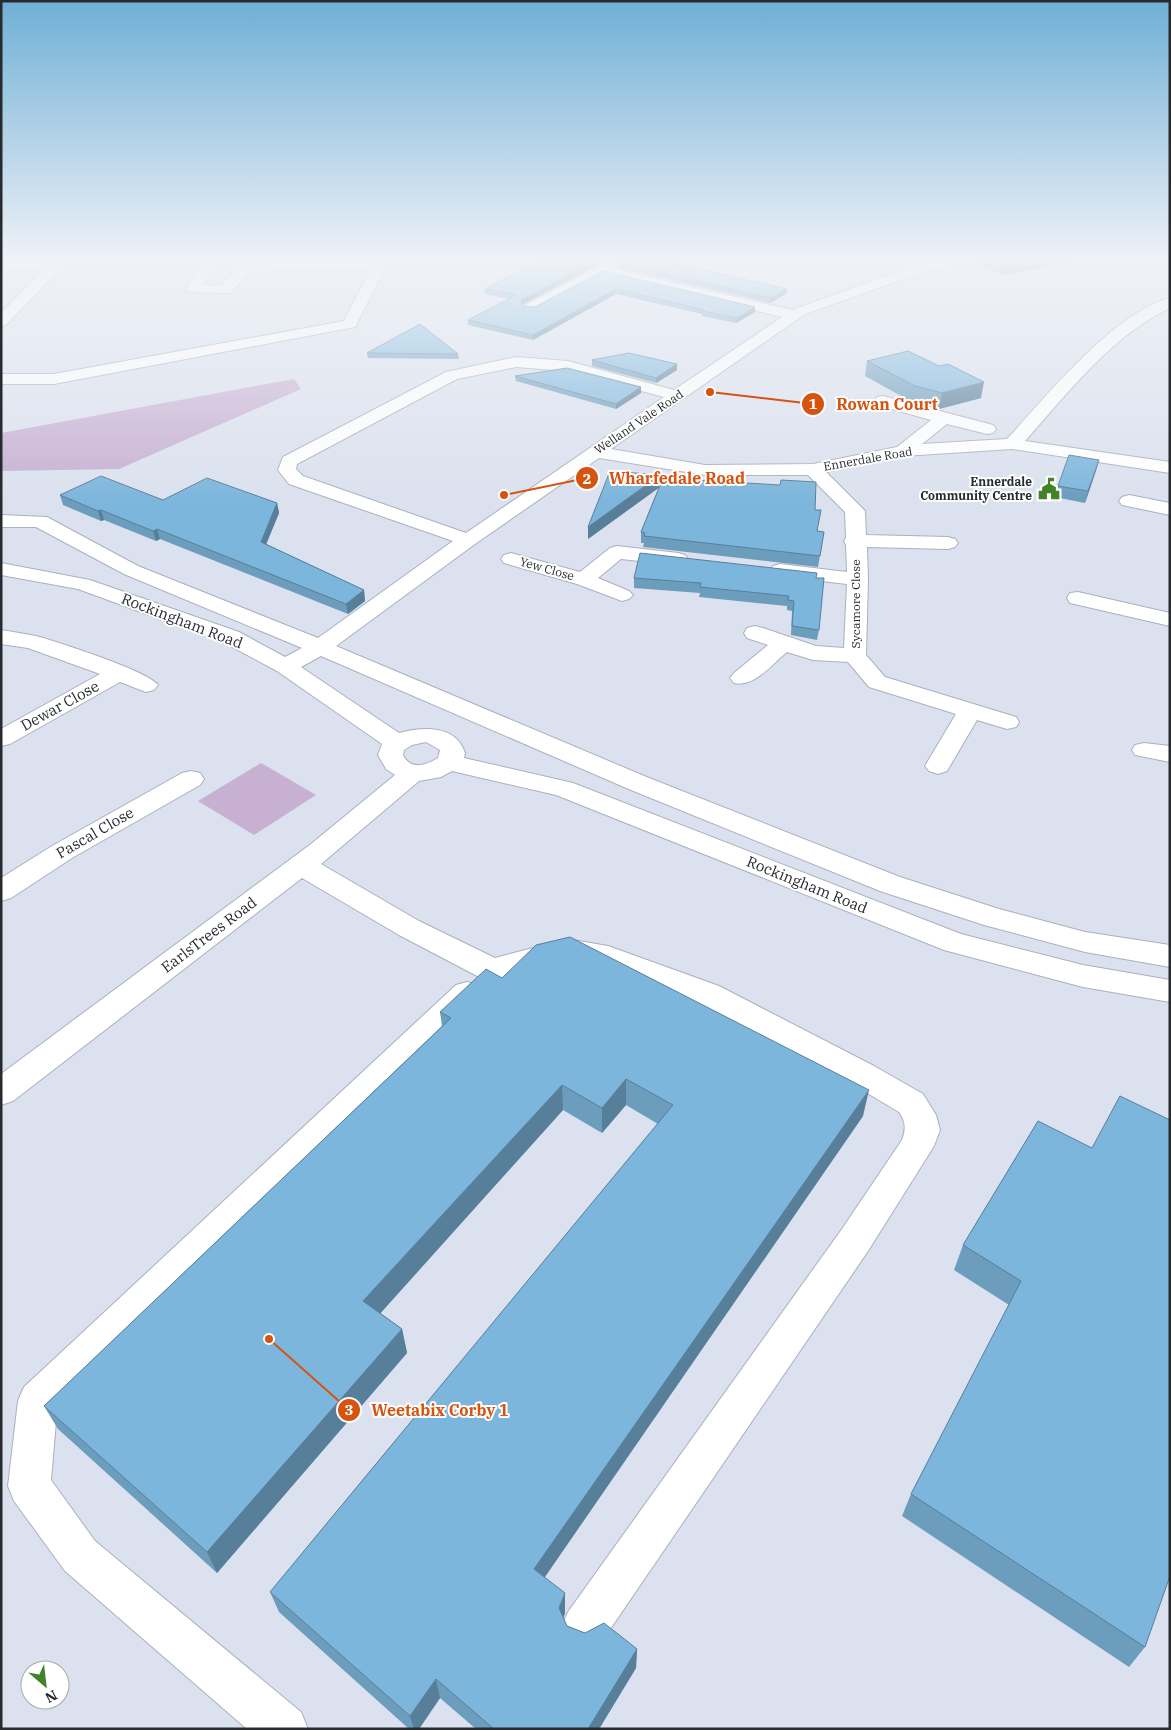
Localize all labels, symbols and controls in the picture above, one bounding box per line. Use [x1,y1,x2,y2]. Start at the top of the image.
street label: Welland Vale Road [591,386,686,457]
callout: Rowan Court [801,389,948,420]
text: 1 [808,394,818,413]
text: Rowan Court [836,394,938,414]
street label: Ennerdale Road [822,443,914,474]
callout: Wharfedale Road [574,463,755,494]
text: Wharfedale Road [609,468,745,488]
text: 2 [582,469,592,488]
place label: Ennerdale Community Centre [920,474,1032,503]
public building icon: Ennerdale Community Centre [1036,476,1062,502]
street label: Yew Close [518,554,576,583]
street label: Sycamore Close [848,559,863,649]
street label: Rockingham Road [119,589,246,652]
street label: Dewar Close [17,676,102,735]
street label: Pascal Close [53,803,137,862]
street label: Rockingham Road [744,852,870,917]
street label: EarlsTrees Road [157,892,260,977]
callout: Weetabix Corby 1 [337,1395,519,1426]
text: 3 [344,1400,354,1419]
text: Weetabix Corby 1 [371,1400,509,1420]
north arrow [20,1660,70,1710]
text: N [42,1686,60,1707]

